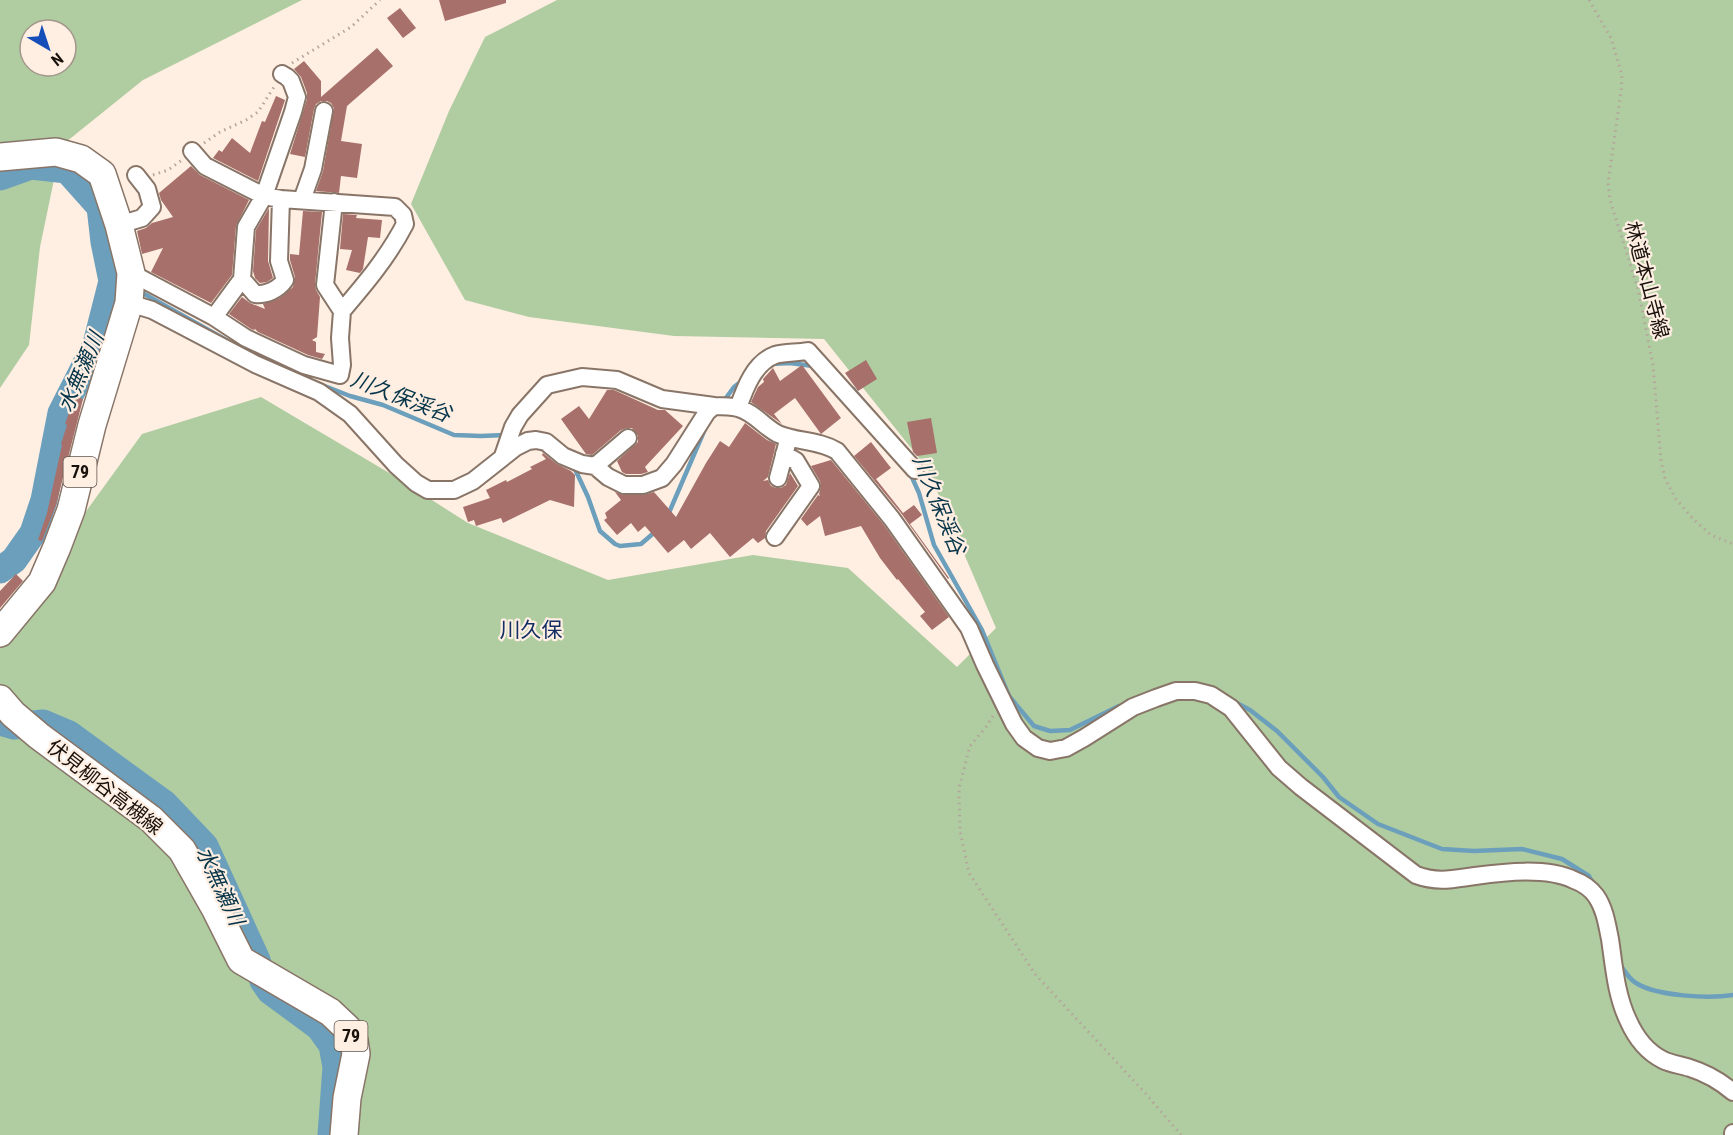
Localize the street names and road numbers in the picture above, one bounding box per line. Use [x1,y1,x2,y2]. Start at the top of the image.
street label: 林道本山寺線 [1620,219,1674,341]
road number: 79 [64,457,97,487]
street label: 伏見柳谷高槻線 [42,734,168,840]
road number: 79 [334,1021,368,1051]

